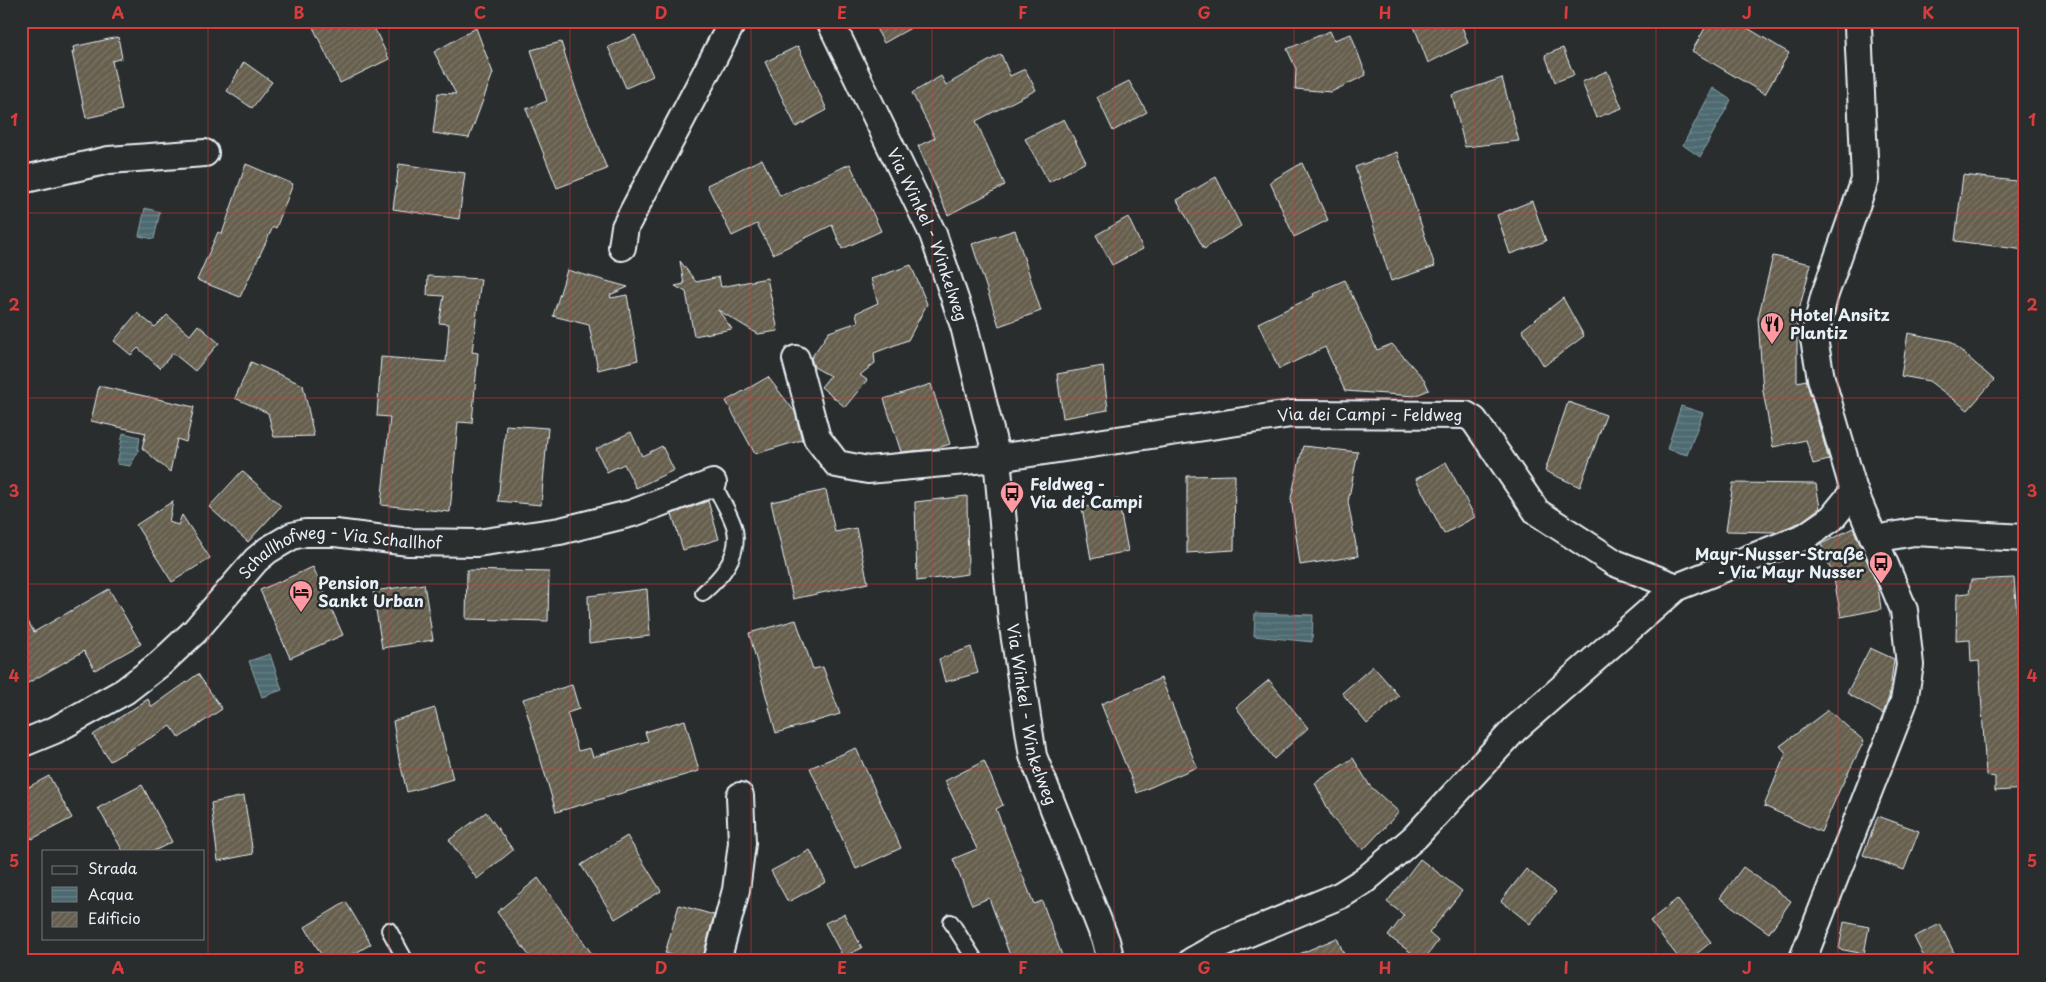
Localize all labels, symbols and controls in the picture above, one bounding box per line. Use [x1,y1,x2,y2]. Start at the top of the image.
text: A [112,0,125,24]
text: B [294,0,305,24]
text: C [474,0,486,24]
text: D [655,0,667,24]
text: E [837,0,847,24]
text: F [1018,0,1028,24]
text: G [1197,0,1211,24]
text: H [1379,0,1391,24]
text: I [1563,0,1569,24]
text: J [1742,0,1752,24]
text: K [1922,0,1934,24]
text: 1 [10,107,18,131]
text: 1 [2028,107,2036,131]
street label: Via Winkel - Winkelweg [882,143,975,324]
text: 2 [8,292,20,316]
text: 2 [2026,292,2038,316]
place label: Hotel Ansitz Plantiz [1790,302,1890,344]
restaurant icon: Hotel Ansitz Plantiz [1759,311,1785,345]
street label: Via dei Campi - Feldweg [1276,401,1463,427]
place label: Feldweg - Via dei Campi [1030,471,1143,513]
text: 3 [9,478,19,502]
text: 3 [2027,478,2037,502]
bus stop icon: Feldweg - Via dei Campi [999,480,1025,514]
street label: Schallhofweg - Via Schallhof [232,519,444,584]
place label: Mayr-Nusser-Straße - Via Mayr Nusser [1695,541,1865,583]
bus stop icon: Mayr-Nusser-Straße - Via Mayr Nusser [1868,550,1894,584]
place label: Pension Sankt Urban [318,570,424,612]
hotel icon: Pension Sankt Urban [288,579,314,613]
street label: Via Winkel - Winkelweg [1002,622,1064,808]
text: 4 [9,663,20,687]
text: 4 [2027,663,2038,687]
text: 5 [9,848,19,872]
text: 5 [2027,848,2037,872]
legend [42,850,205,940]
text: Strada [88,856,138,879]
text: Acqua [88,882,134,905]
text: Edificio [88,906,141,929]
text: A [112,955,125,979]
text: B [294,955,305,979]
text: C [474,955,486,979]
text: D [655,955,667,979]
text: E [837,955,847,979]
text: F [1018,955,1028,979]
text: G [1197,955,1211,979]
text: H [1379,955,1391,979]
text: I [1563,955,1569,979]
text: J [1742,955,1752,979]
text: K [1922,955,1934,979]

